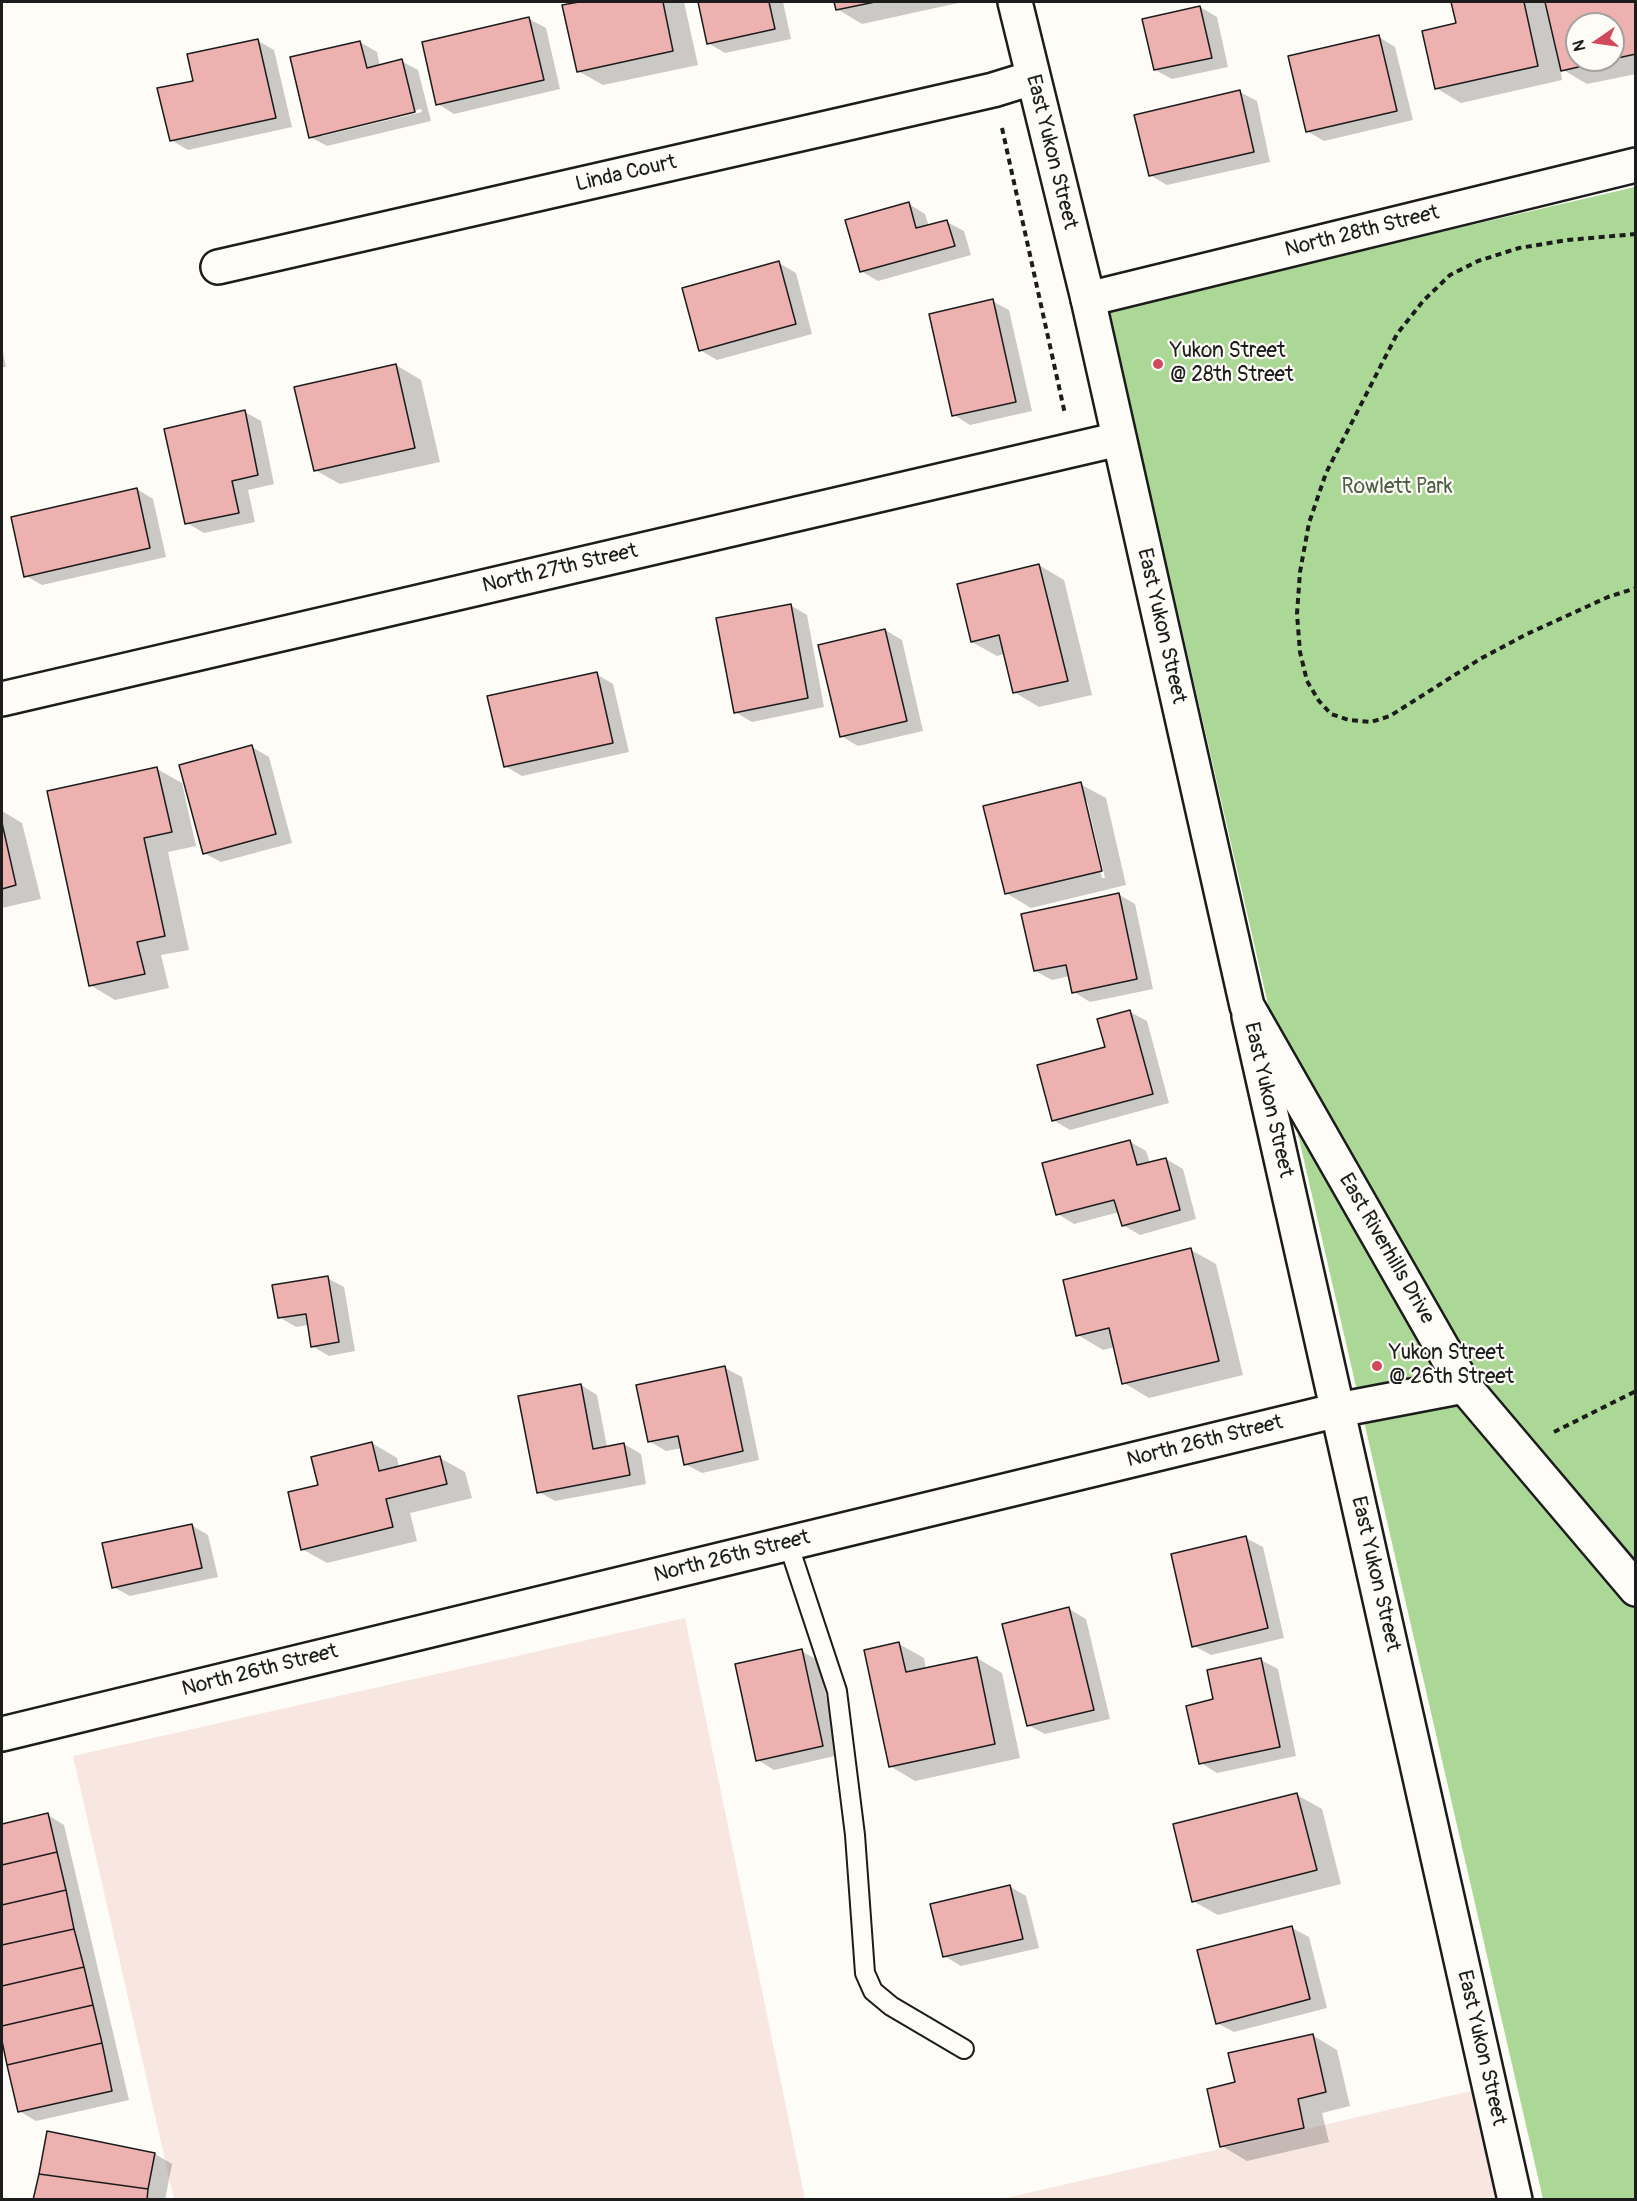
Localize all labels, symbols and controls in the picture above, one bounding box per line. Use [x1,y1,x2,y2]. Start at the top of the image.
north arrow [1565,12,1625,72]
text: N [1568,38,1590,53]
street label: East Yukon Street [1020,72,1082,232]
street label: Linda Court [573,150,679,198]
street label: North 28th Street [1282,201,1442,263]
place label: Yukon Street @ 28th Street [1170,339,1293,389]
marker: Yukon Street @ 28th Street [1151,357,1165,371]
park label: Rowlett Park [1341,475,1453,501]
street label: North 27th Street [480,539,640,599]
street label: East Yukon Street [1131,546,1191,706]
street label: East Yukon Street [1238,1020,1298,1180]
street label: East Riverhills Drive [1333,1169,1439,1329]
place label: Yukon Street @ 26th Street [1389,1341,1514,1391]
marker: Yukon Street @ 26th Street [1370,1359,1384,1373]
street label: North 26th Street [1125,1410,1285,1474]
street label: East Yukon Street [1345,1494,1405,1654]
street label: North 26th Street [652,1525,812,1589]
street label: North 26th Street [180,1639,340,1703]
street label: East Yukon Street [1451,1968,1511,2128]

